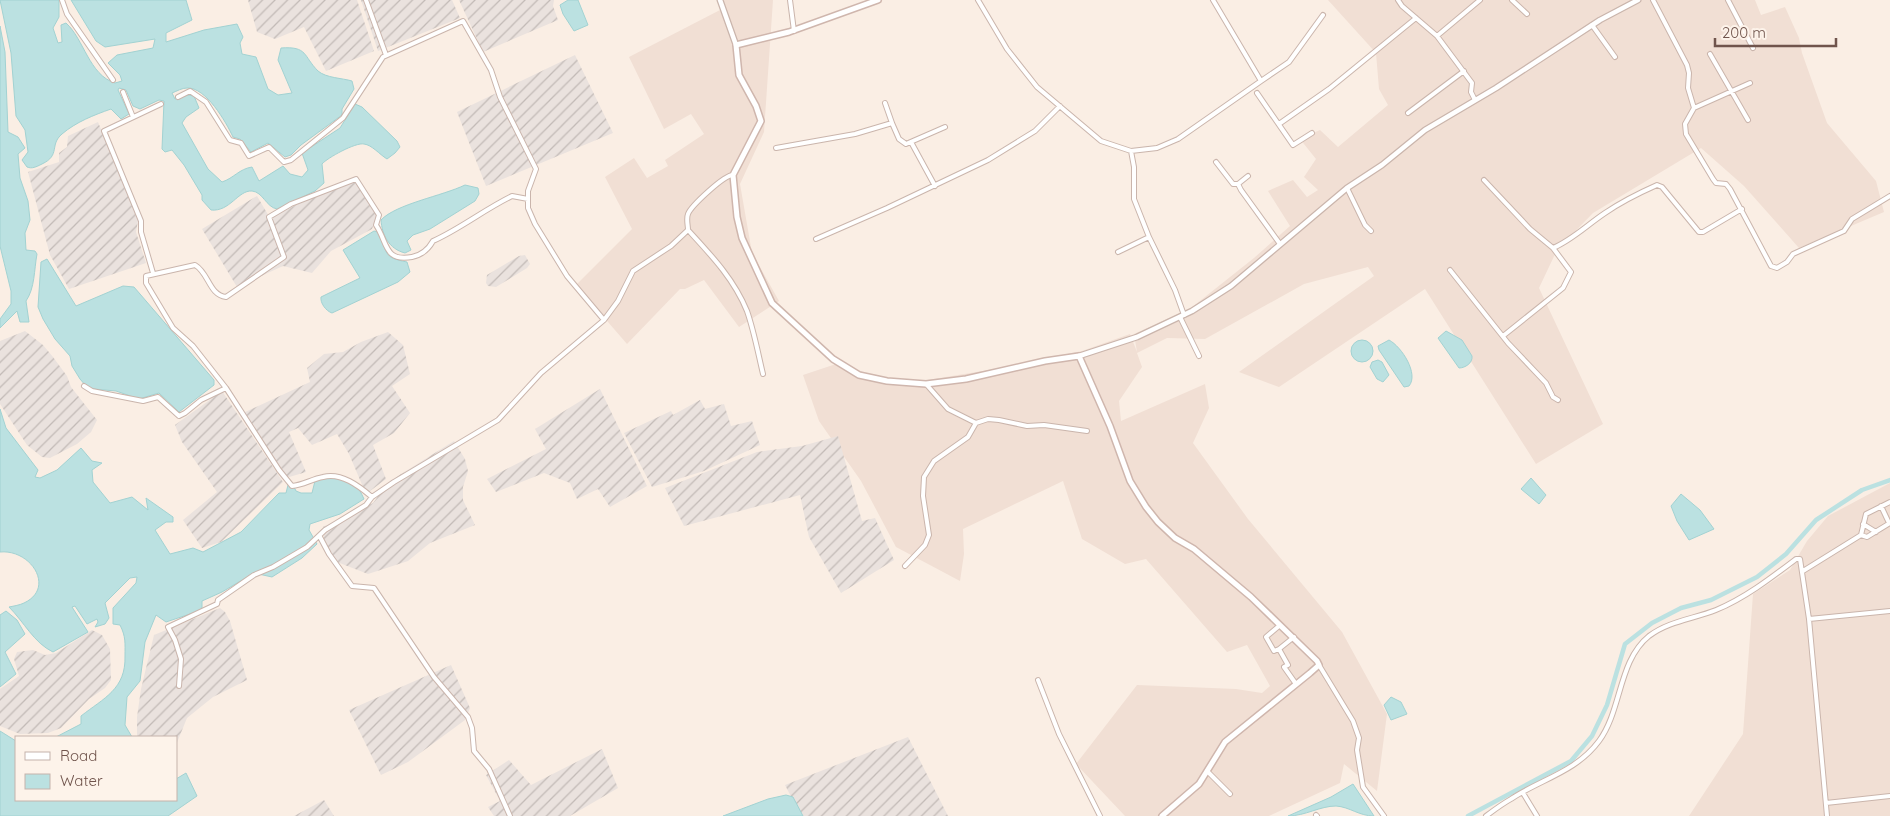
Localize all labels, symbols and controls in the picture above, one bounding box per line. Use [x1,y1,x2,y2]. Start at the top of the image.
scale bar [1715,15,1836,47]
text: 200 m [1722,23,1766,42]
legend [15,736,178,801]
text: Road [60,746,97,765]
text: Water [60,771,103,790]

